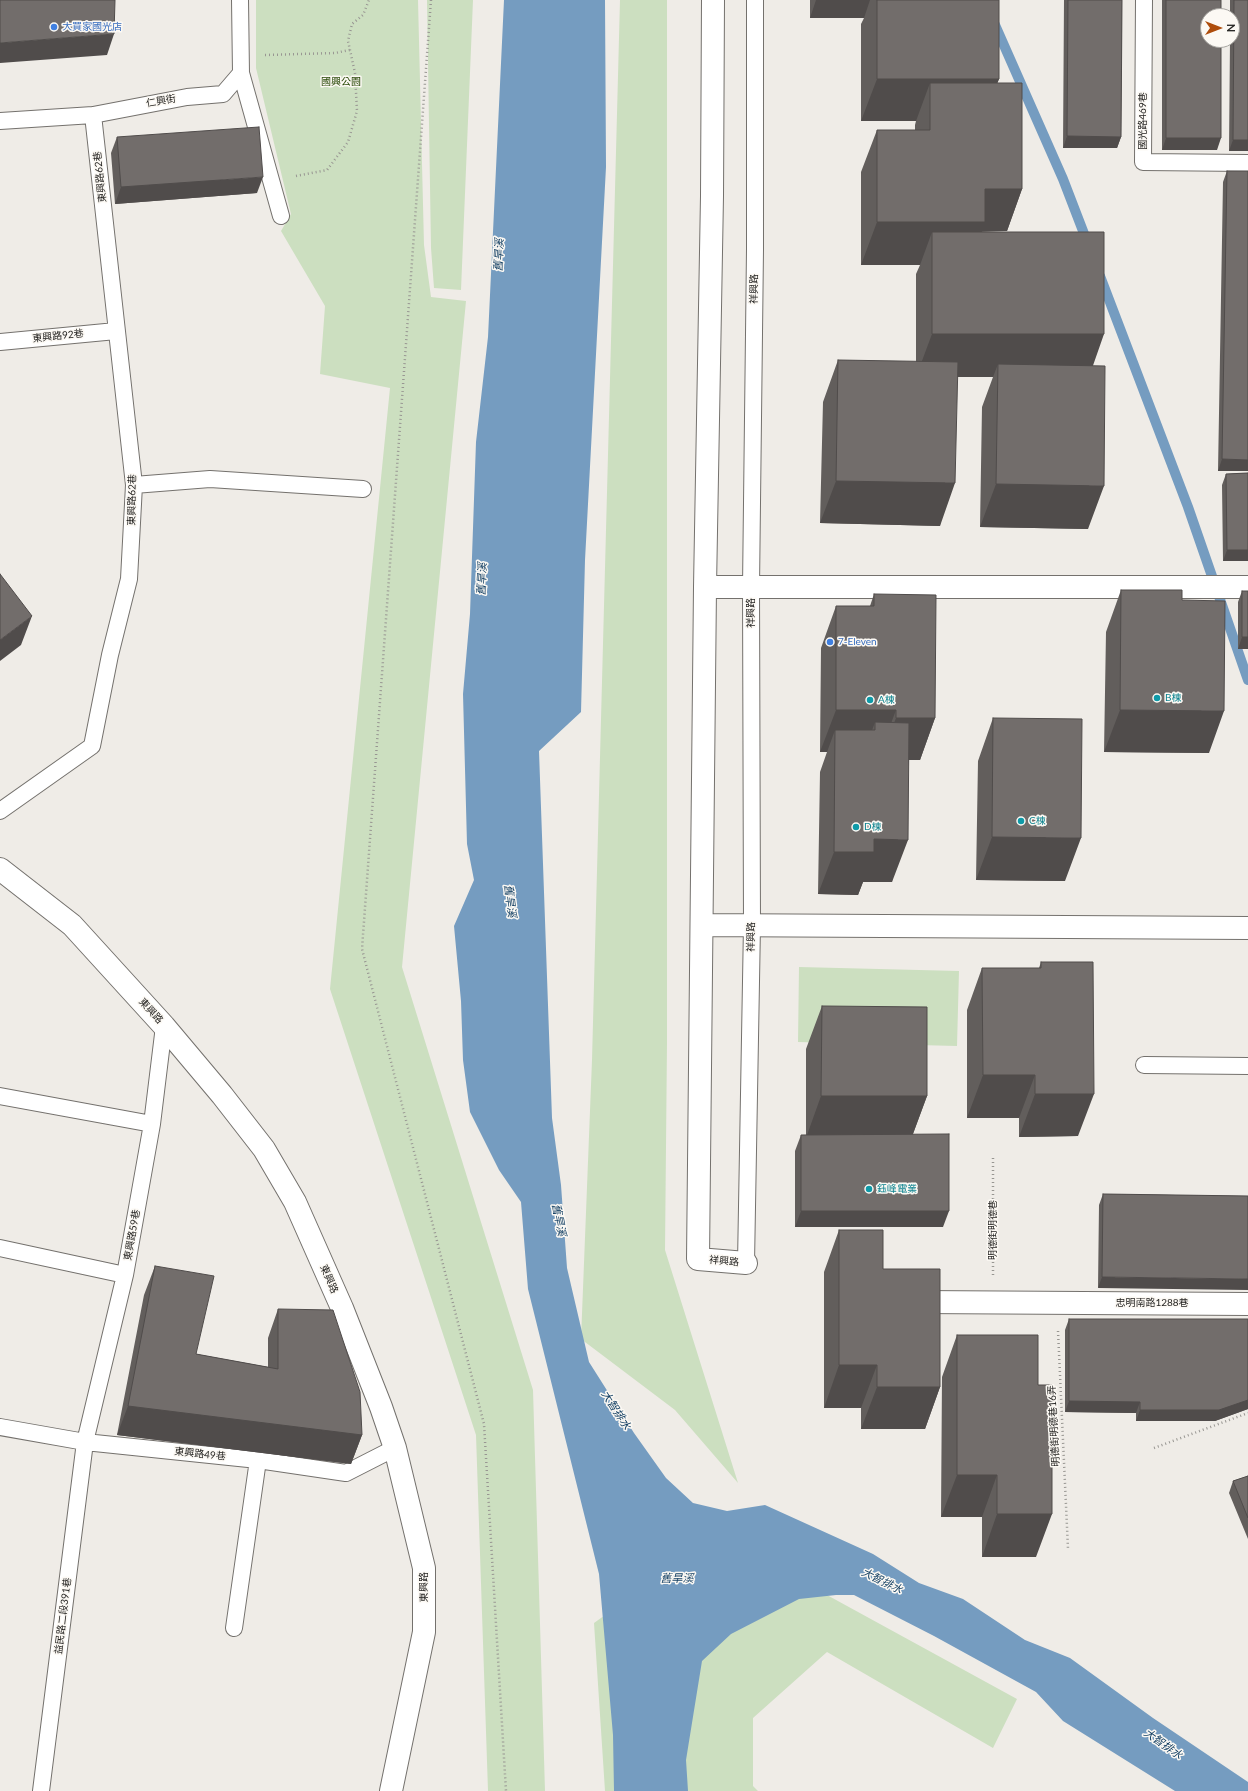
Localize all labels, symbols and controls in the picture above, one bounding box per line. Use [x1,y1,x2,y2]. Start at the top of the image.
north arrow [1200,8,1240,48]
place label: 大買家國光店 [62,21,122,33]
marker: 大買家國光店 [49,22,59,32]
text: N [1225,24,1238,32]
park label: 國興公園 [321,76,361,88]
street label: 仁興街 [145,92,177,110]
street label: 國光路469巷 [1137,92,1149,150]
street label: 東興路62巷 [91,151,109,203]
water label: 舊旱溪 [492,238,506,272]
street label: 祥興路 [748,274,760,304]
street label: 東興路92巷 [32,327,84,345]
street label: 東興路62巷 [126,474,138,526]
water label: 舊旱溪 [475,562,489,596]
street label: 祥興路 [745,598,757,628]
place label: 7-Eleven [838,636,877,648]
marker: 7-Eleven [825,637,835,647]
place label: B棟 [1165,692,1181,704]
marker: B棟 [1152,693,1162,703]
place label: A棟 [878,694,895,706]
marker: A棟 [865,695,875,705]
place label: C棟 [1029,815,1046,827]
marker: C棟 [1016,816,1026,826]
place label: D棟 [864,821,882,833]
marker: D棟 [851,822,861,832]
water label: 舊旱溪 [501,884,519,918]
street label: 祥興路 [745,922,757,952]
street label: 東興路 [137,996,165,1026]
place label: 鈺峰電業 [877,1183,917,1195]
marker: 鈺峰電業 [864,1184,874,1194]
street label: 明德街明德巷 [987,1200,999,1260]
water label: 舊旱溪 [549,1203,569,1237]
street label: 東興路59巷 [122,1209,142,1261]
street label: 祥興路 [709,1254,739,1268]
street label: 東興路 [317,1263,341,1295]
street label: 忠明南路1288巷 [1115,1297,1189,1309]
street label: 明德街明德巷16弄 [1046,1385,1062,1467]
water label: 大智排水 [598,1388,634,1432]
street label: 東興路49巷 [174,1445,226,1463]
water label: 大智排水 [859,1565,905,1597]
water label: 舊旱溪 [661,1571,693,1585]
street label: 東興路 [418,1572,430,1602]
street label: 益民路二段391巷 [52,1577,74,1655]
water label: 大智排水 [1141,1726,1185,1762]

